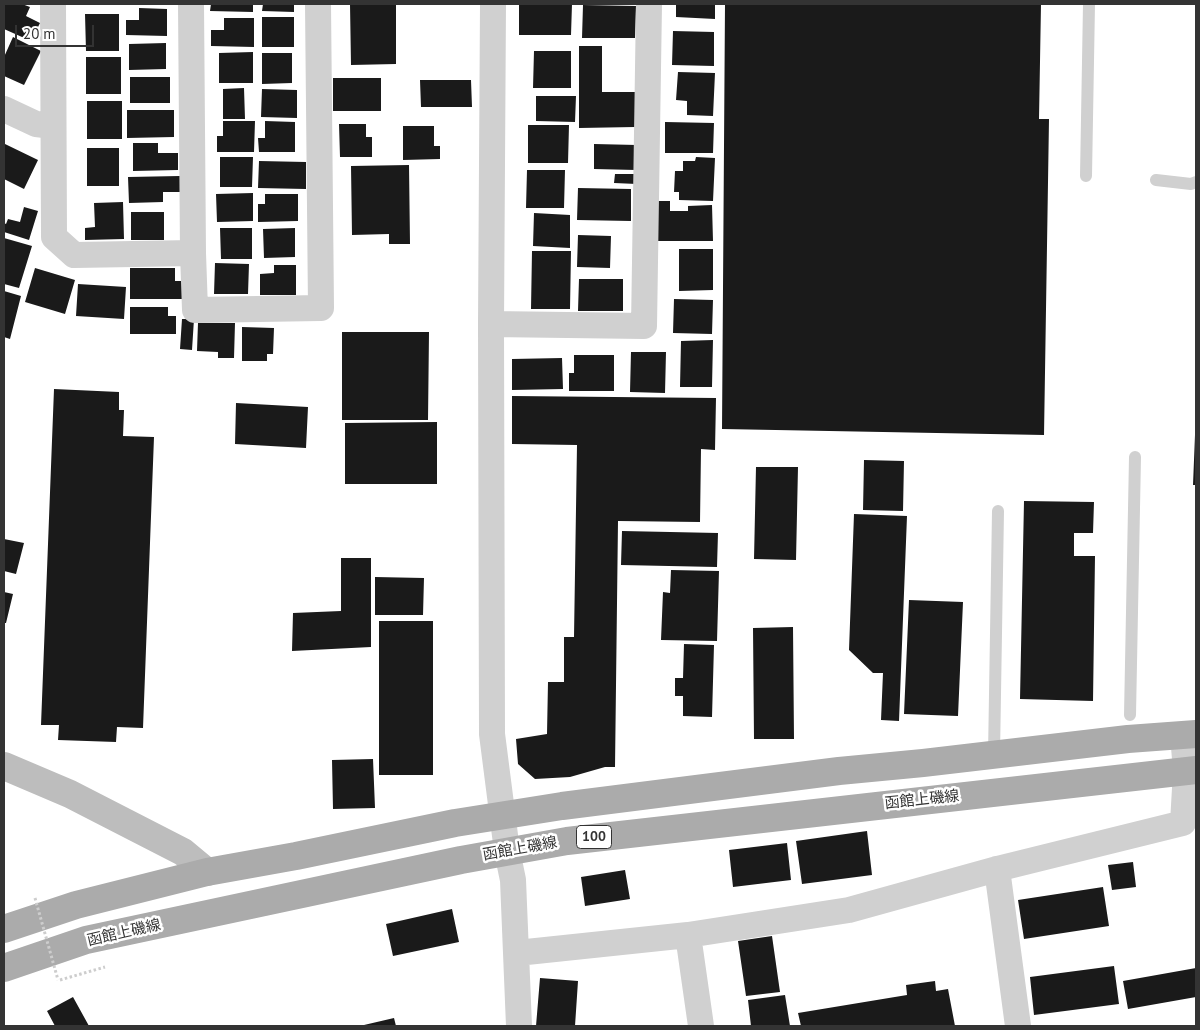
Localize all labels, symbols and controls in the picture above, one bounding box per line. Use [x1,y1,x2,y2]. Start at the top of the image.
scale bar [18,15,96,47]
text: 20 m [23,24,56,43]
street label: 函館上磯線 [884,787,960,813]
road number: 100 [576,826,612,849]
street label: 函館上磯線 [482,834,558,864]
street label: 函館上磯線 [85,916,163,950]

